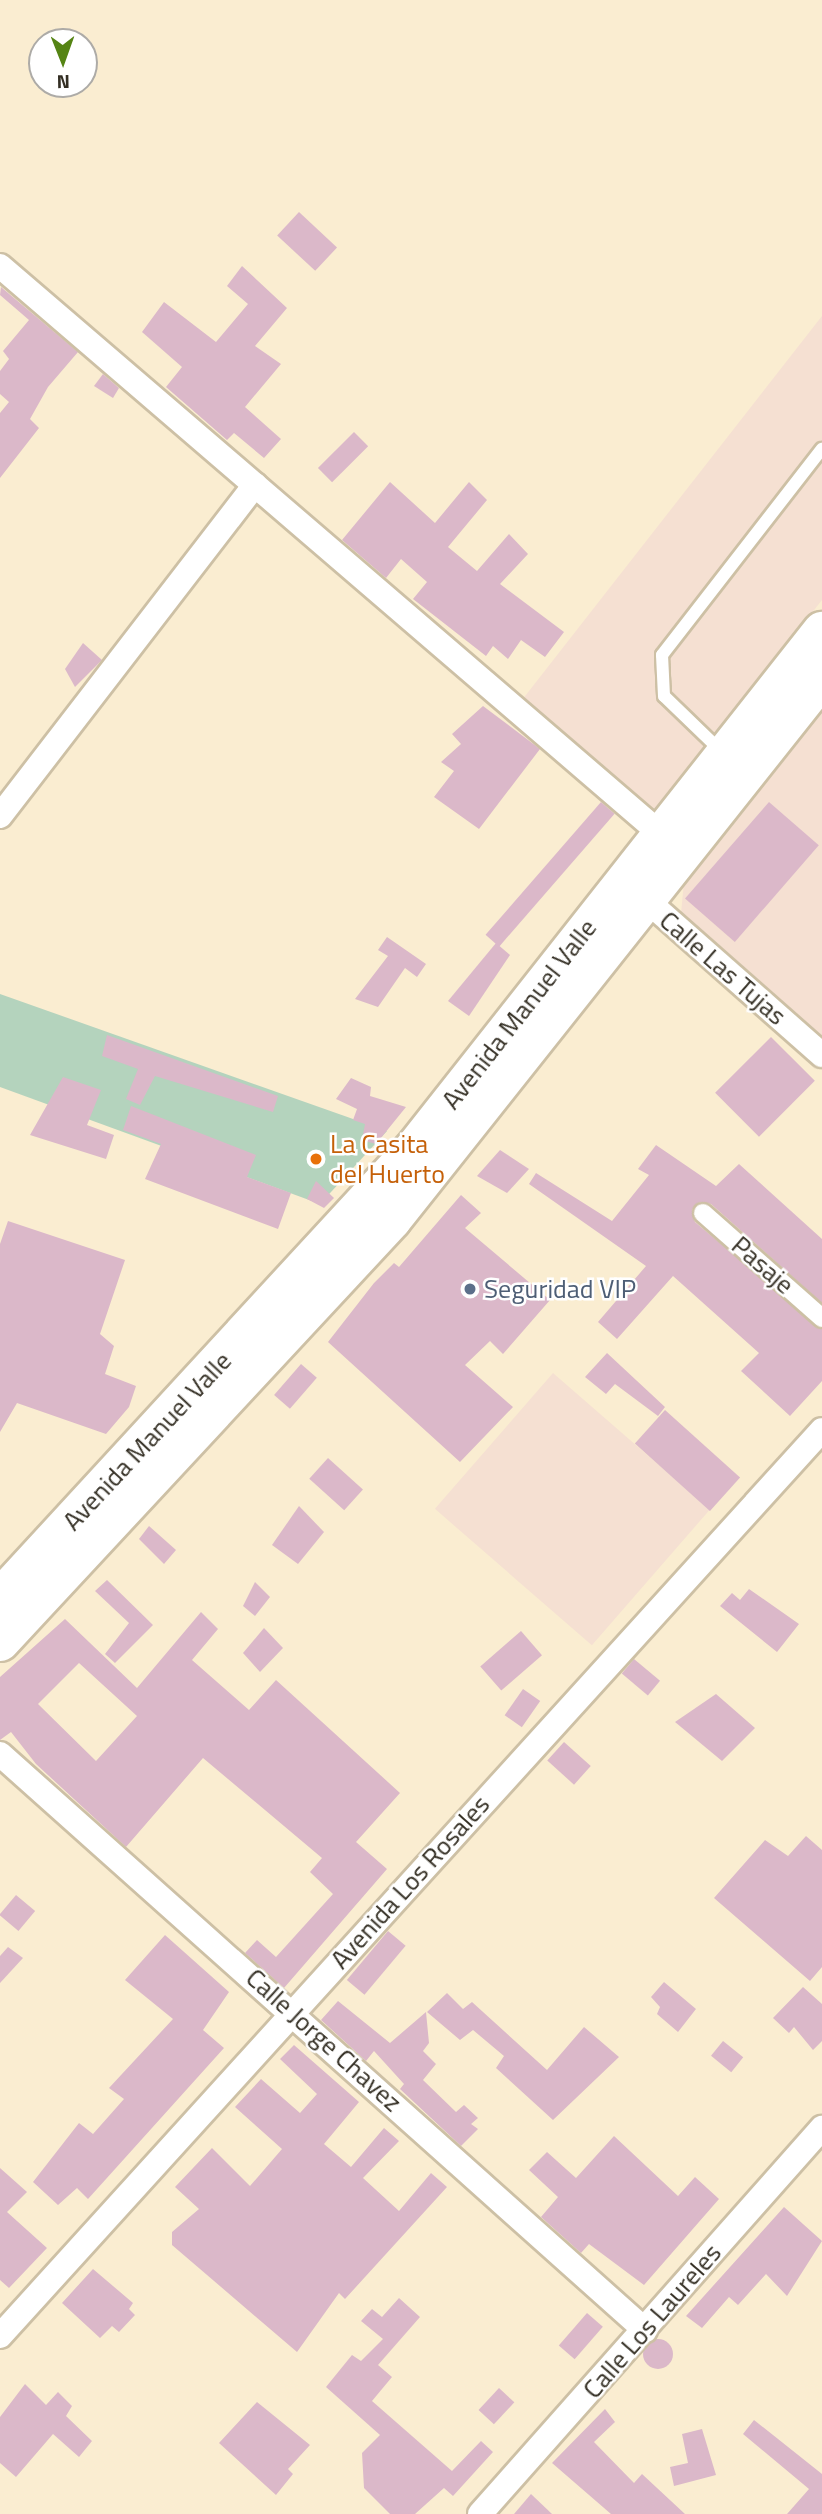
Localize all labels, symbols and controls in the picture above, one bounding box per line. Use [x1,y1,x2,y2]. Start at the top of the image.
north arrow [28,28,98,98]
text: N [57,68,70,97]
street label: Calle Las Tujas [653,905,793,1031]
street label: Avenida Manuel Valle [435,913,603,1115]
place label: La Casita del Huerto [330,1128,445,1190]
marker: La Casita del Huerto [308,1151,324,1167]
street label: Pasaje [726,1230,800,1300]
place label: Seguridad VIP [484,1273,636,1305]
marker: Seguridad VIP [462,1281,478,1297]
street label: Avenida Manuel Valle [56,1345,238,1537]
street label: Avenida Los Rosales [324,1789,496,1975]
street label: Calle Jorge Chavez [240,1962,408,2118]
street label: Calle Los Laureles [576,2237,728,2405]

